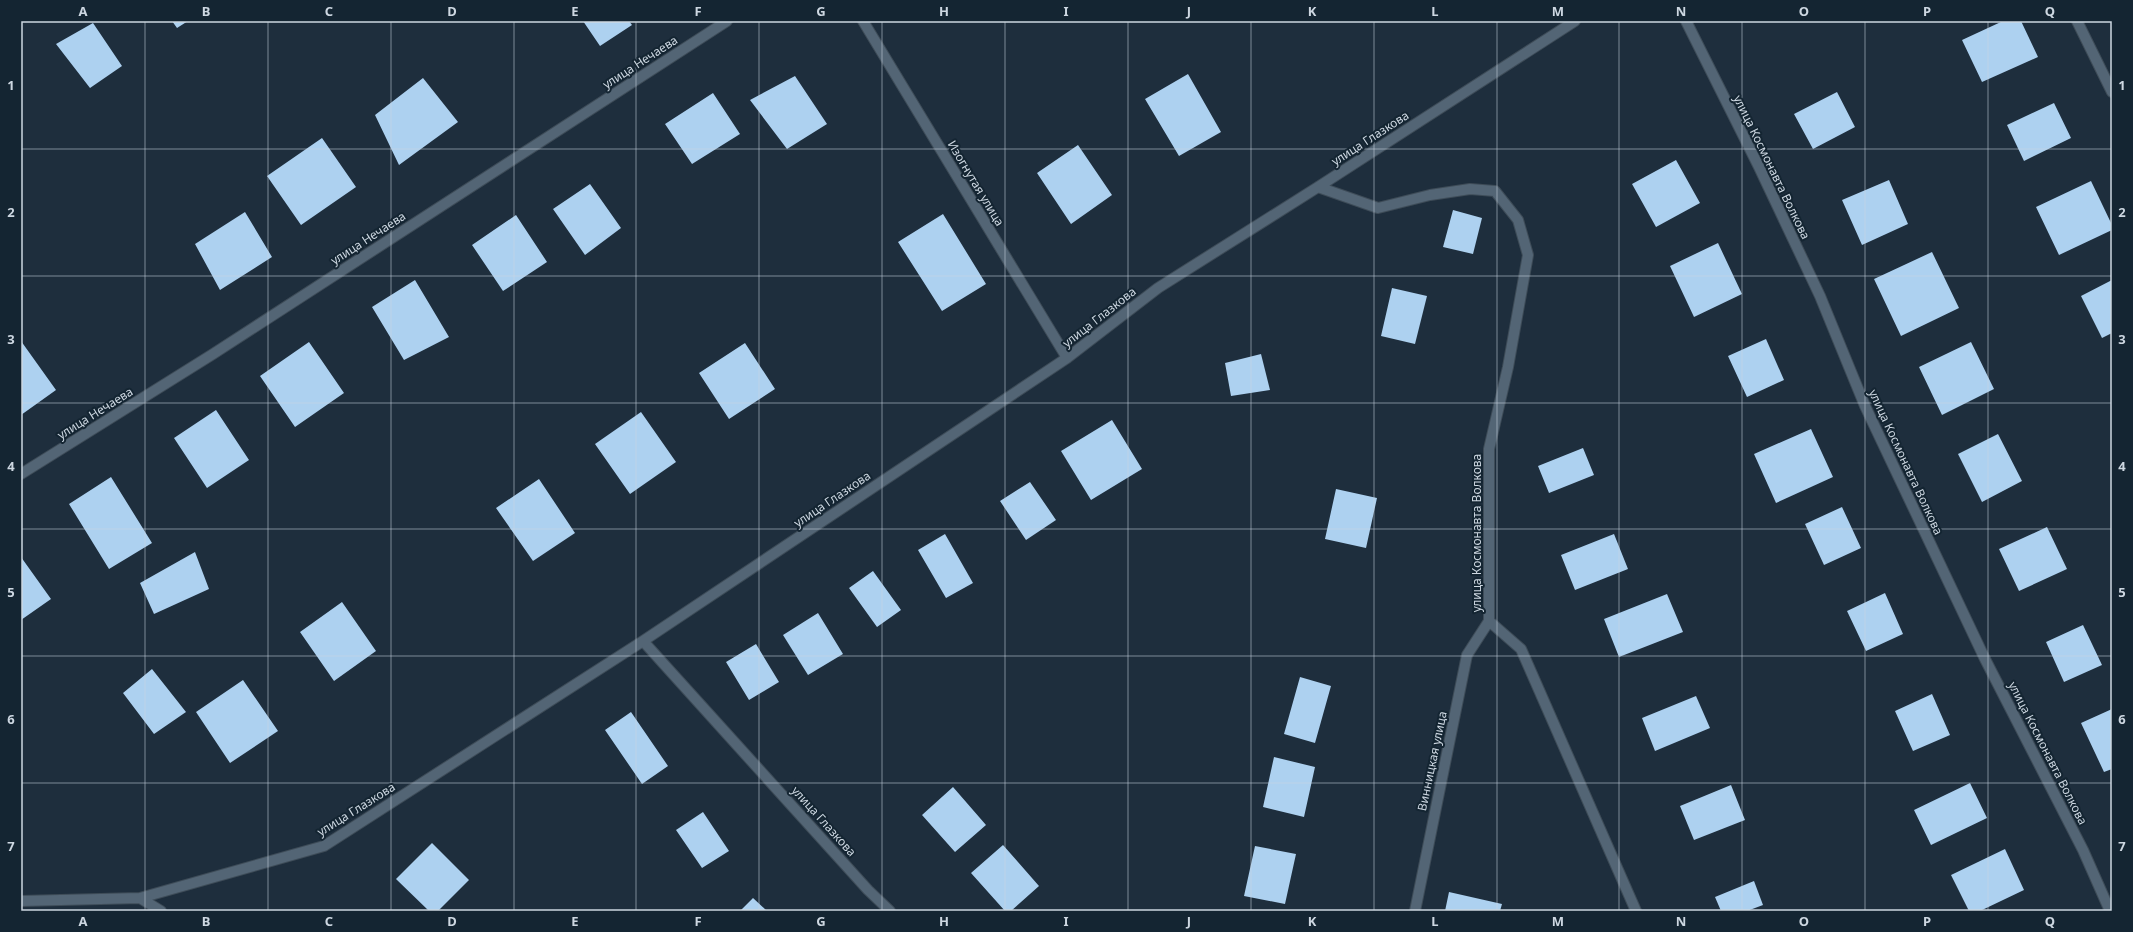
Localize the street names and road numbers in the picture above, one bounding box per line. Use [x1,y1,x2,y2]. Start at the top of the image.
street label: улица Нечаева [599,31,681,93]
street label: улица Космонавта Волкова [1730,92,1814,242]
street label: улица Глазкова [1328,107,1412,169]
street label: Изогнутая улица [944,137,1008,229]
street label: улица Нечаева [327,207,409,269]
street label: улица Глазкова [1059,283,1139,351]
street label: улица Нечаева [54,383,136,443]
street label: улица Космонавта Волкова [1865,387,1947,537]
street label: улица Космонавта Волкова [1468,454,1485,612]
street label: улица Глазкова [790,467,874,531]
street label: улица Космонавта Волкова [2004,679,2092,827]
street label: Винницкая улица [1413,710,1451,812]
street label: улица Глазкова [314,778,398,840]
street label: улица Глазкова [788,782,860,860]

